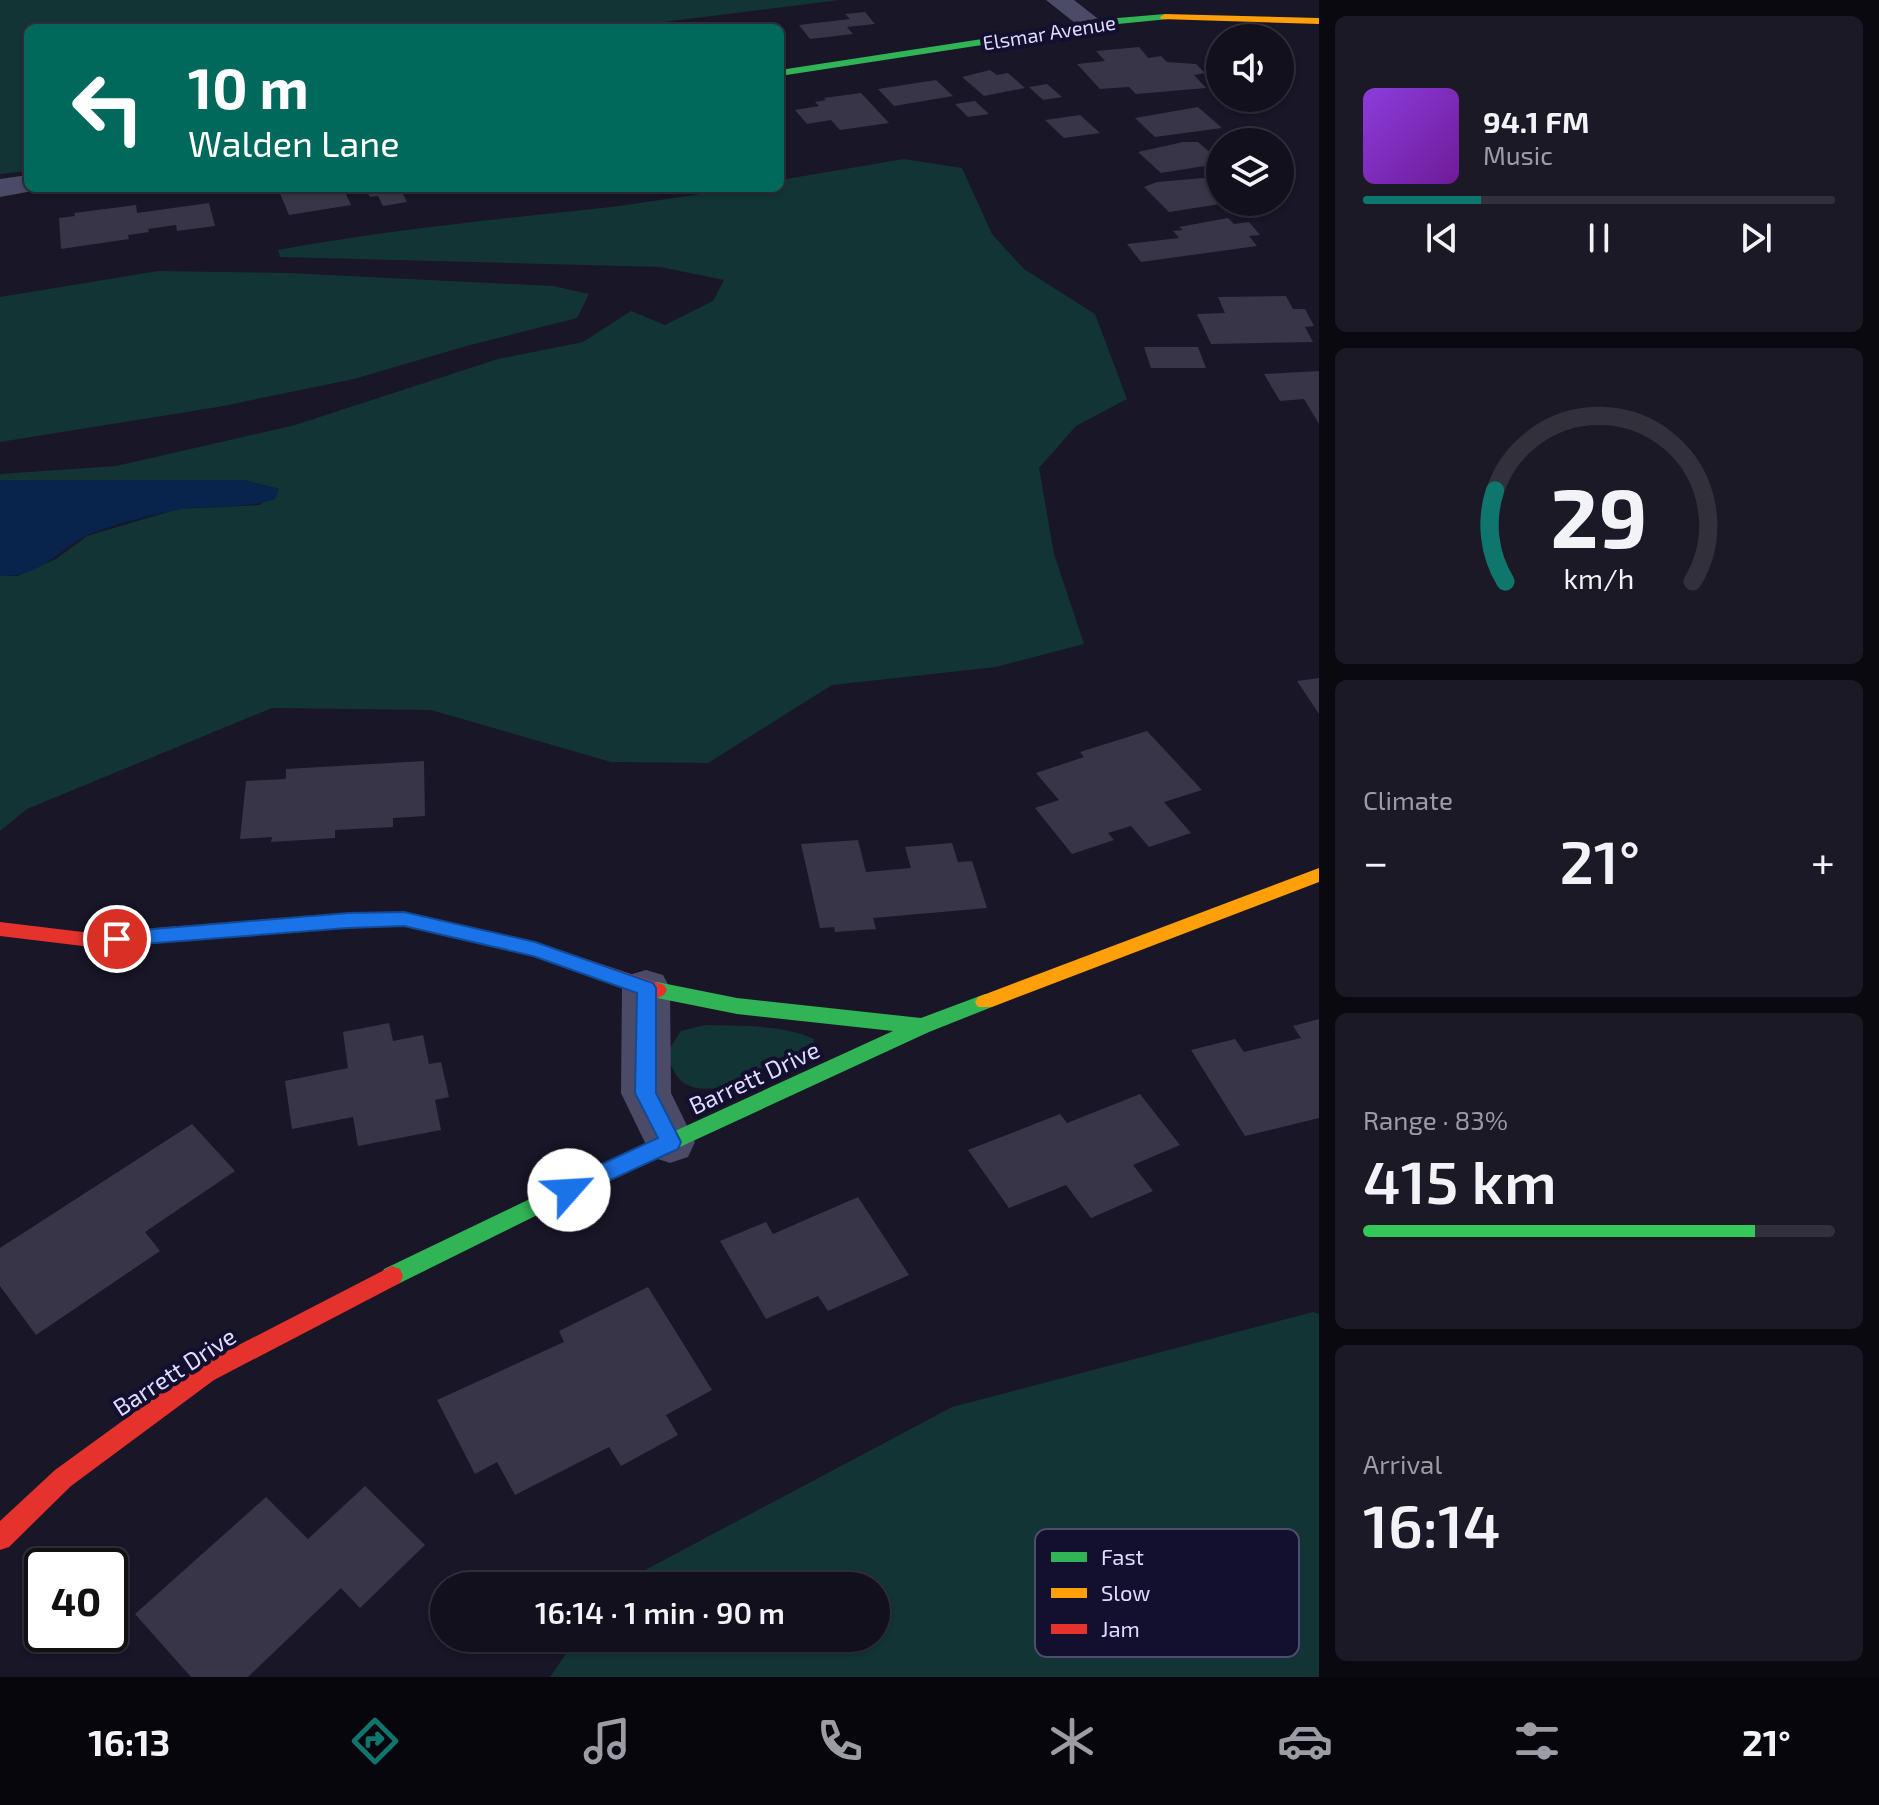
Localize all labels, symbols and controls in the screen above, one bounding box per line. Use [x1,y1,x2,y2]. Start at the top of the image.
street label: Elsmar Avenue [981,10,1117,54]
map controls [1206,24,1294,216]
button: sound [1206,24,1294,112]
text: 10 m [188,53,309,120]
icon: left [56,56,160,160]
text: 94.1 FM [1483,103,1589,139]
text: Walden Lane [188,121,400,164]
button: layers [1206,128,1294,216]
text: Music [1483,139,1553,170]
icon: previous [1420,216,1464,260]
icon: pause [1577,216,1621,260]
icon: next [1734,216,1778,260]
text: 29 [1550,465,1648,565]
text: km/h [1564,560,1634,595]
text: Climate [1363,784,1453,815]
text: 21° [1559,824,1640,896]
text: − [1363,834,1389,887]
text: + [1811,834,1835,887]
pin [83,905,151,973]
icon: arrive [95,917,139,961]
street label: Barrett Drive [684,1034,824,1120]
text: Range · 83% [1363,1104,1508,1135]
text: 415 km [1363,1144,1557,1216]
position arrow [527,1148,611,1232]
street label: Barrett Drive [107,1321,241,1421]
text: Arrival [1363,1448,1442,1479]
text: 16:14 [1363,1488,1501,1560]
legend [1035,1529,1299,1657]
text: Fast [1101,1543,1144,1569]
speed limit sign: 40 [24,1548,128,1652]
text: Slow [1101,1579,1150,1605]
text: 16:14 · 1 min · 90 m [535,1594,785,1630]
text: Jam [1101,1615,1140,1641]
icon: directions [347,1713,403,1769]
icon: music [579,1713,635,1769]
icon: phone [812,1713,868,1769]
icon: climate [1044,1713,1100,1769]
icon: car [1277,1713,1333,1769]
icon: filters [1509,1713,1565,1769]
text: 16:13 [88,1720,170,1763]
text: 21° [1742,1720,1791,1763]

